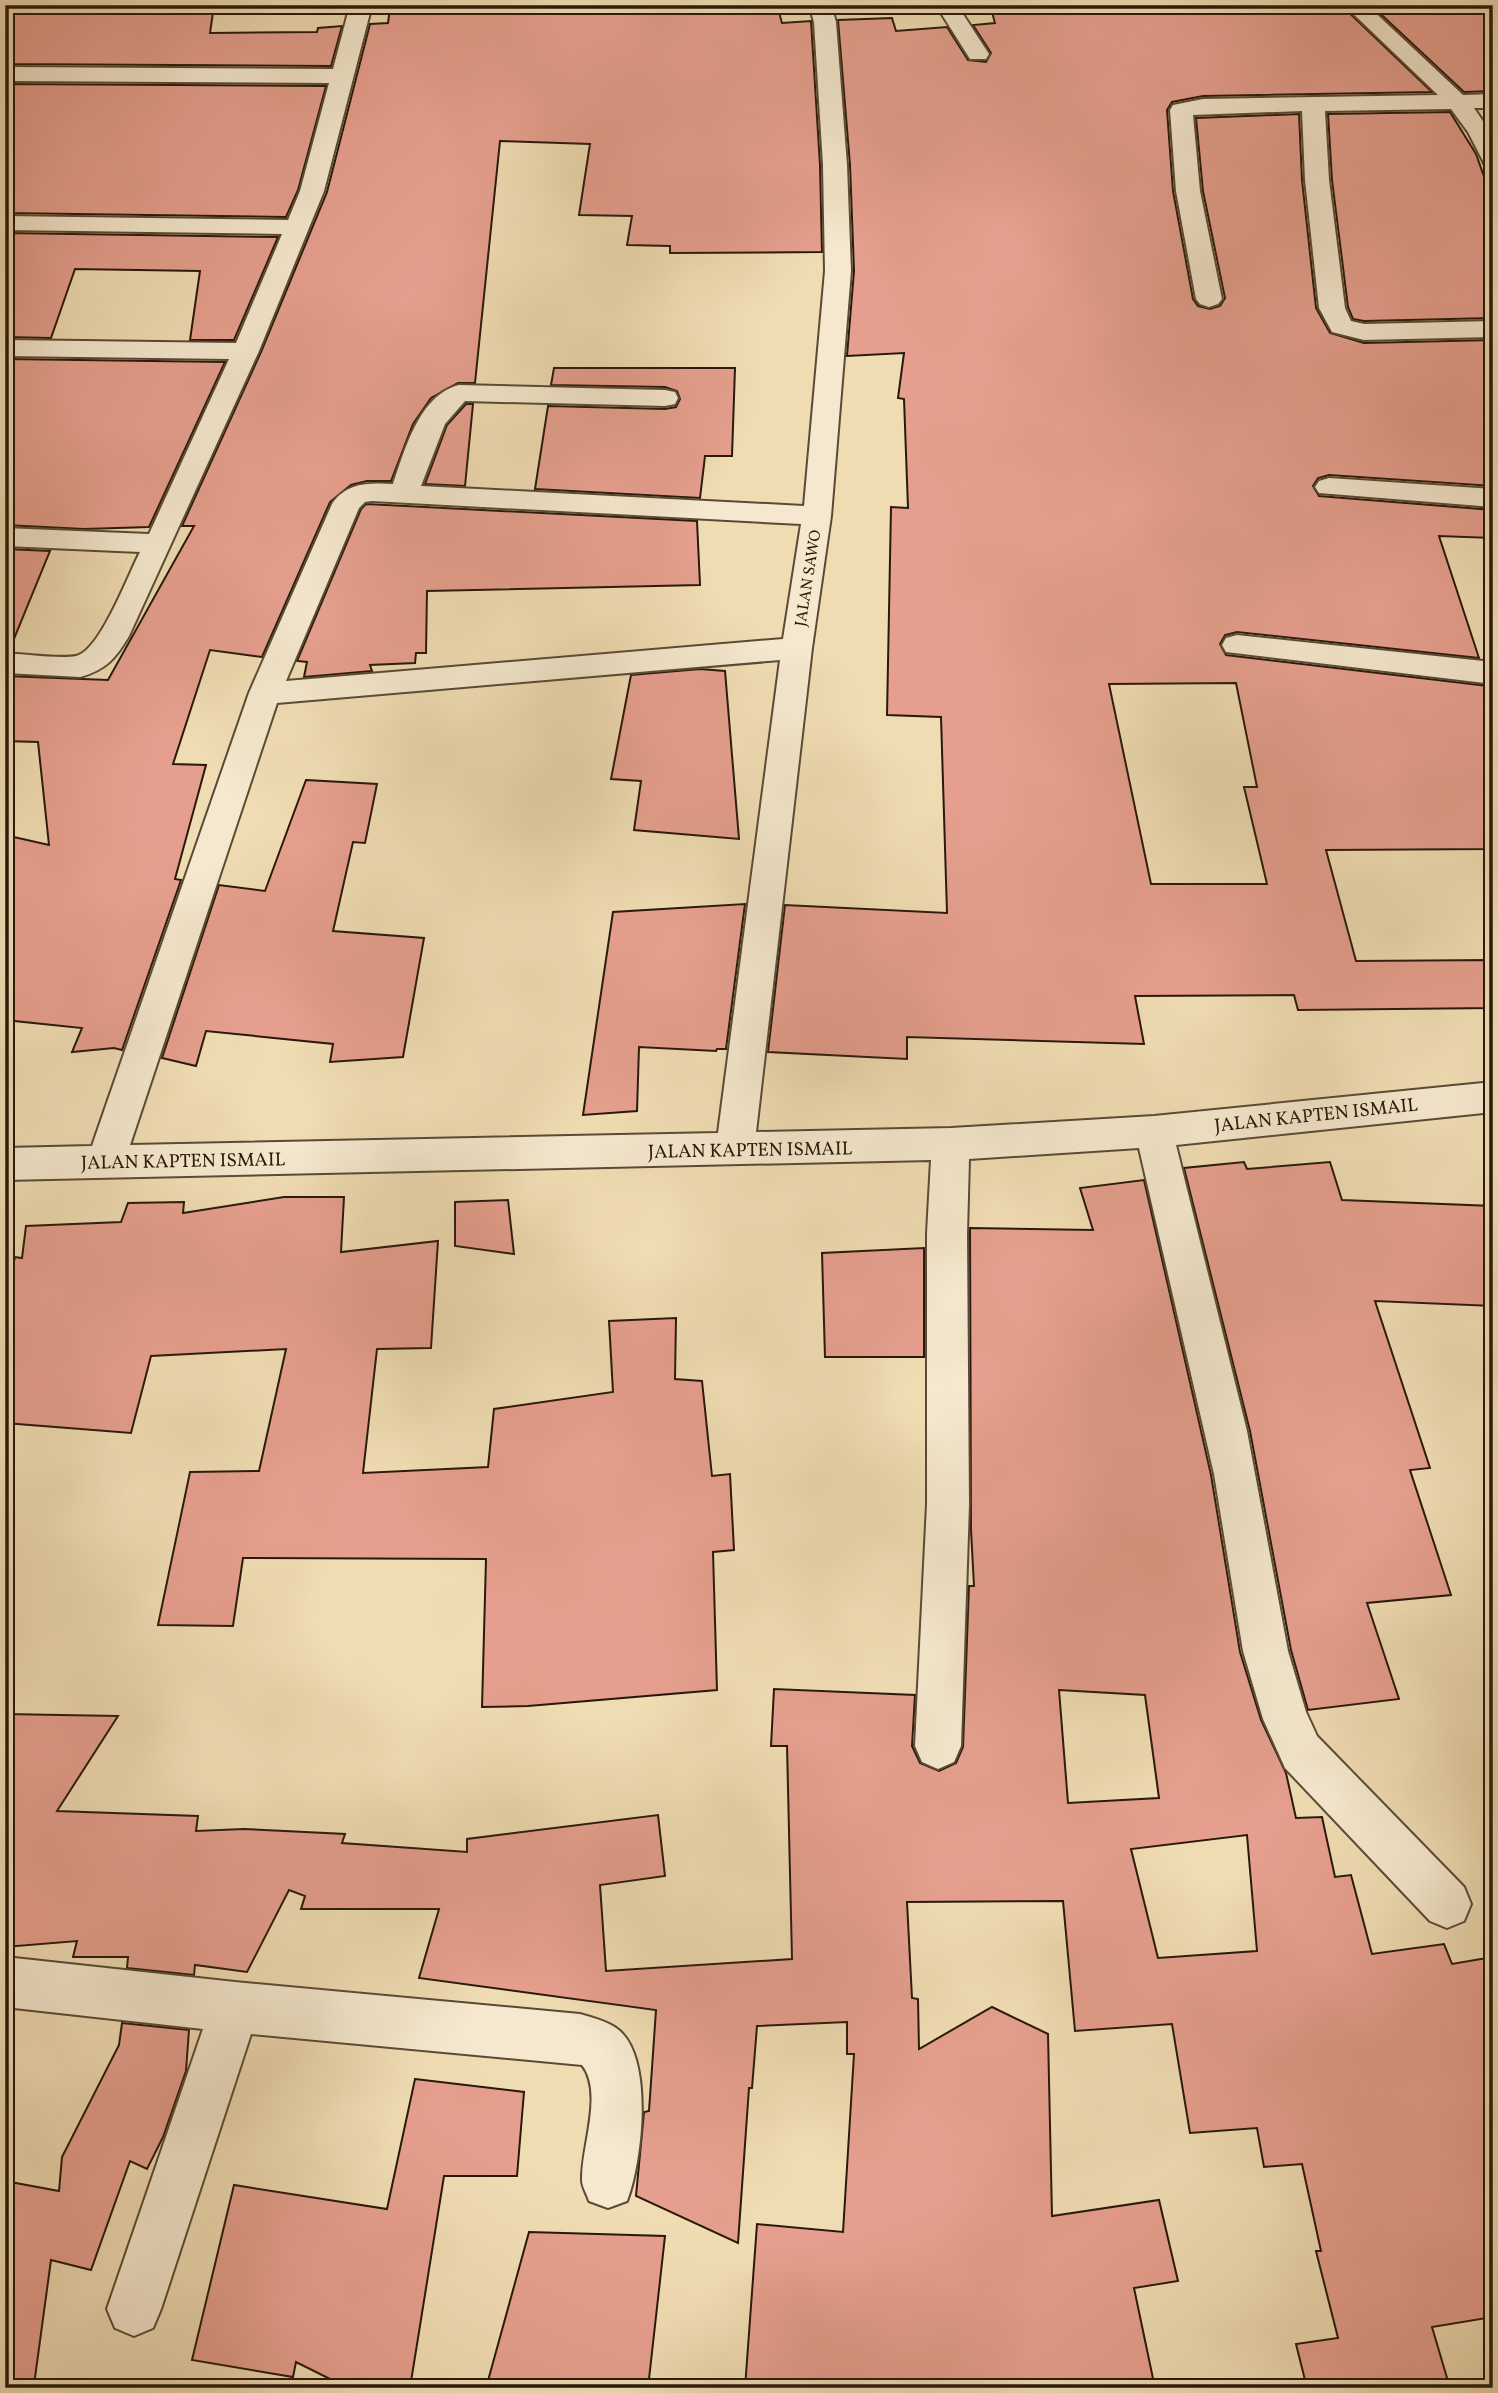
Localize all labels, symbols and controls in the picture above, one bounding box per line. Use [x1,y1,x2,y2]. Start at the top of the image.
street label: JALAN SAWO [790,528,828,628]
street label: JALAN KAPTEN ISMAIL [1213,1092,1420,1140]
street label: JALAN KAPTEN ISMAIL [648,1136,853,1166]
street label: JALAN KAPTEN ISMAIL [81,1147,286,1177]

